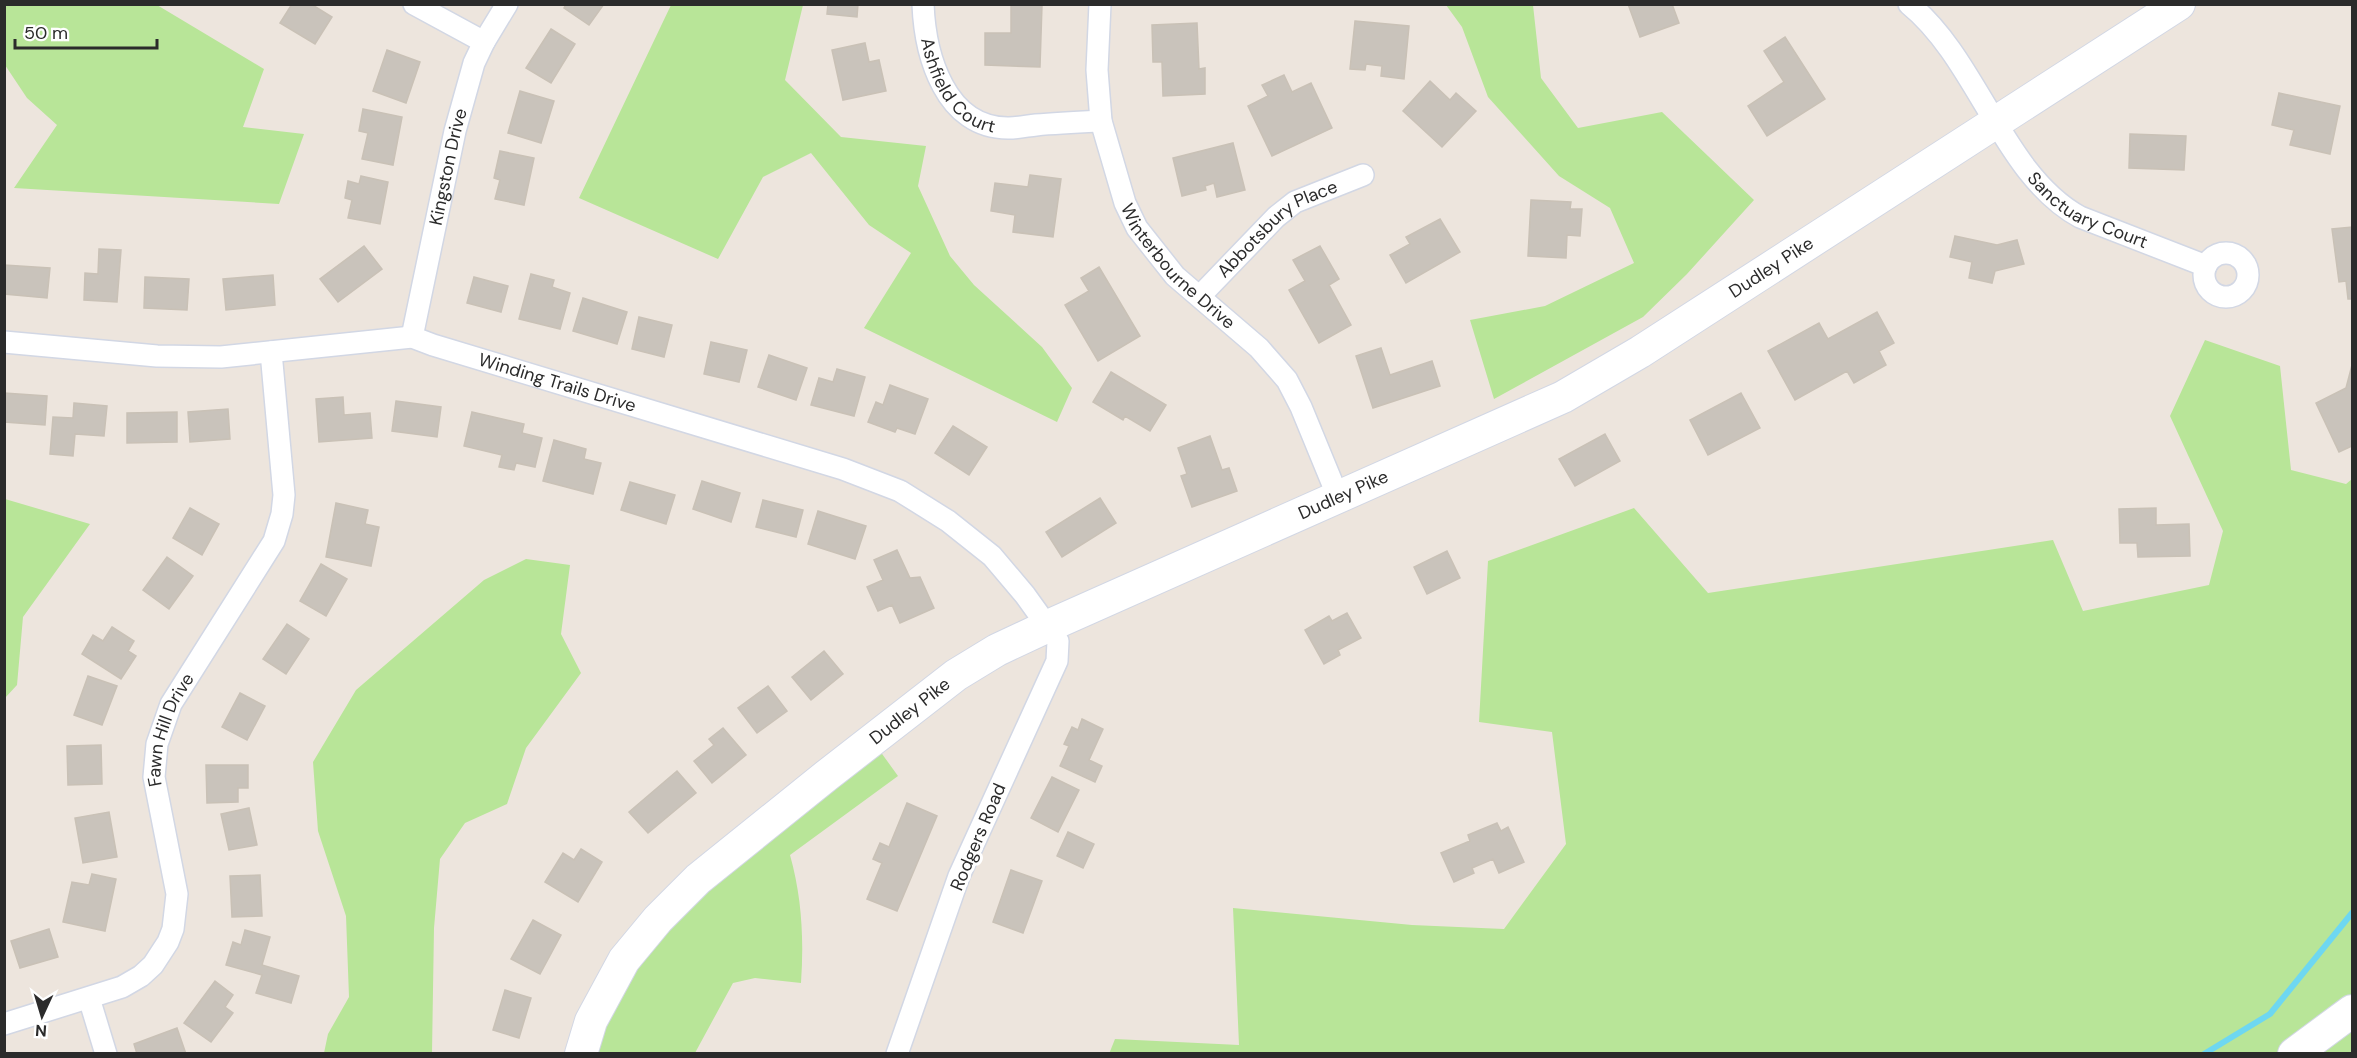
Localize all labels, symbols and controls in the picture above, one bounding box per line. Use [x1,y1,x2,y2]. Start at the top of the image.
scale bar [15,12,158,50]
text: 50 m [24,21,68,45]
street label: Ashfield Court [915,35,998,139]
street label: Kingston Drive [424,105,473,227]
street label: Sanctuary Court [2022,167,2151,254]
street label: Abbotsbury Place [1212,174,1341,283]
street label: Winterbourne Drive [1115,200,1240,334]
street label: Dudley Pike [1724,231,1818,303]
street label: Winding Trails Drive [476,347,639,418]
street label: Dudley Pike [1294,464,1392,525]
street label: Fawn Hill Drive [142,668,200,789]
street label: Dudley Pike [864,672,955,750]
street label: Rodgers Road [945,780,1011,894]
north arrow [12,986,72,1046]
text: N [34,1020,48,1041]

